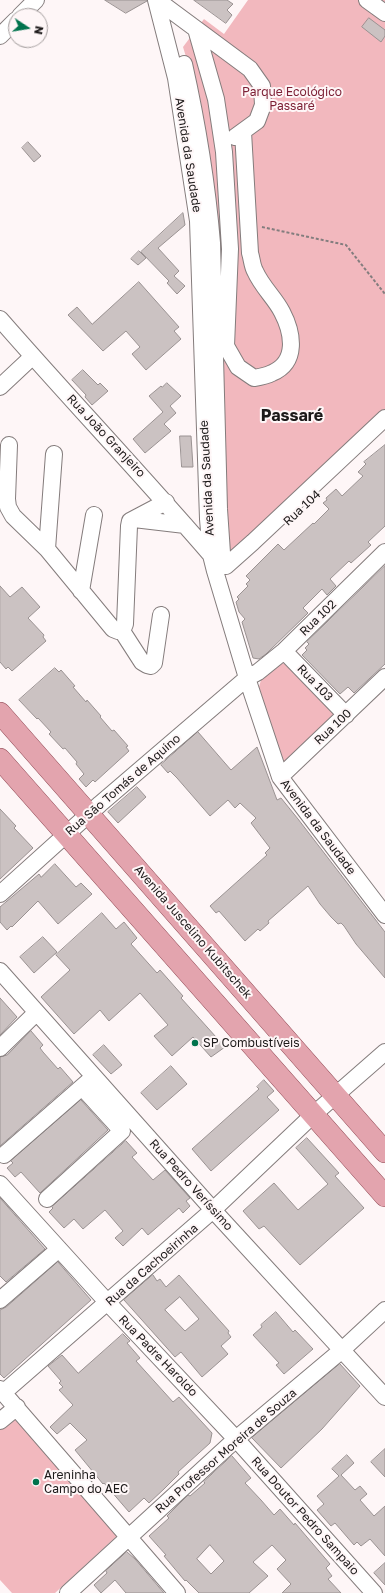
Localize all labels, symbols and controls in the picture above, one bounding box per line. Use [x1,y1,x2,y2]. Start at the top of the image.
north arrow [8,8,48,48]
text: N [32,25,46,36]
park label: Parque Ecológico Passaré [242,85,342,113]
street label: Avenida da Saudade [172,97,204,213]
street label: Rua João Granjeiro [64,392,148,480]
district label: Passaré [261,406,323,426]
street label: Avenida da Saudade [197,420,217,536]
street label: Rua 104 [280,487,324,529]
street label: Rua 102 [297,597,339,639]
street label: Rua 103 [294,662,336,704]
street label: Rua 100 [311,706,355,748]
street label: Rua São Tomás de Aquino [63,731,183,839]
street label: Avenida da Saudade [277,776,359,878]
street label: Avenida Juscelino Kubitschek [131,863,255,1001]
place label: SP Combustíveis [203,1036,300,1050]
marker: SP Combustíveis [190,1038,200,1048]
street label: Rua Pedro Veríssimo [146,1136,236,1234]
street label: Rua da Cachoeirinha [103,1221,201,1309]
street label: Rua Padre Haroldo [116,1312,200,1400]
street label: Rua Professor Moreira de Souza [153,1386,299,1516]
street label: Rua Doutor Pedro Sampaio [248,1454,362,1578]
place label: Areninha Campo do AEC [44,1468,128,1496]
marker: Areninha Campo do AEC [31,1477,41,1487]

